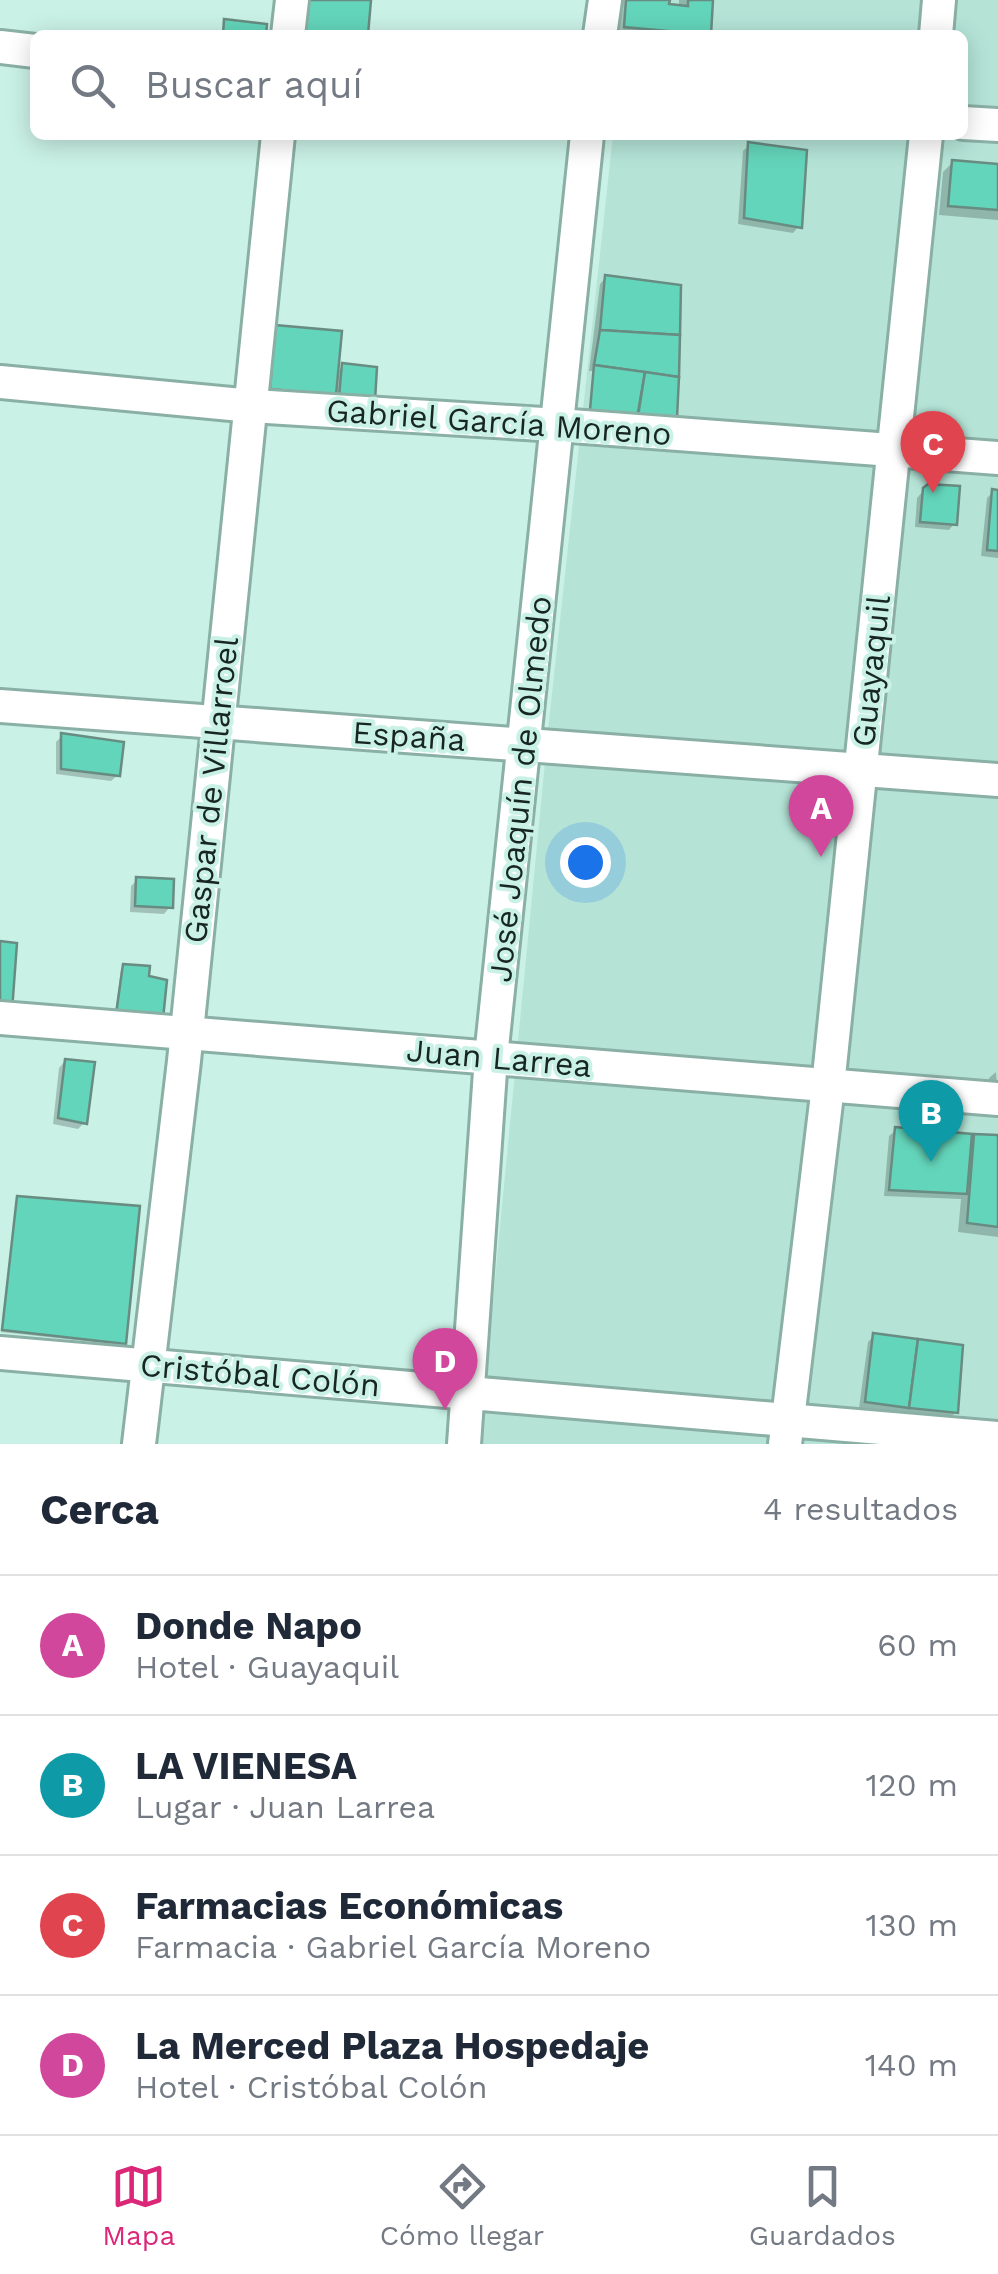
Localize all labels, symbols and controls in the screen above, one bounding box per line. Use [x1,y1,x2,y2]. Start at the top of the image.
search box [30,30,968,140]
icon: search [65,58,120,113]
text: Buscar aquí [145,63,363,107]
street label: Gabriel García Moreno [325,391,673,453]
pin: C [900,410,966,493]
street label: Guayaquil [844,593,898,749]
street label: José Joaquín de Olmedo [481,594,559,984]
street label: Gaspar de Villarroel [176,635,246,945]
street label: España [351,713,467,759]
pin: A [788,774,854,857]
your location [560,837,611,888]
street label: Juan Larrea [405,1031,593,1085]
pin: B [898,1080,964,1162]
pin: D [412,1328,478,1410]
street label: Cristóbal Colón [138,1346,382,1404]
text: Cerca [40,1485,159,1534]
text: 4 resultados [763,1490,958,1528]
text: Donde Napo [135,1604,362,1648]
text: A [62,1626,83,1664]
text: 60 m [877,1626,958,1664]
text: Hotel · Guayaquil [135,1648,399,1686]
text: LA VIENESA [135,1744,357,1788]
text: B [62,1766,83,1804]
text: 120 m [866,1766,958,1804]
text: Lugar · Juan Larrea [135,1788,435,1826]
text: Farmacias Económicas [135,1884,563,1928]
text: C [62,1906,83,1944]
text: 130 m [866,1906,958,1944]
text: Farmacia · Gabriel García Moreno [135,1928,651,1966]
text: La Merced Plaza Hospedaje [135,2024,649,2068]
text: D [61,2046,84,2084]
text: 140 m [865,2046,958,2084]
text: Hotel · Cristóbal Colón [135,2068,487,2106]
tab: Mapa [102,2159,175,2252]
tab: Cómo llegar [380,2159,544,2252]
tab: Guardados [749,2159,896,2252]

